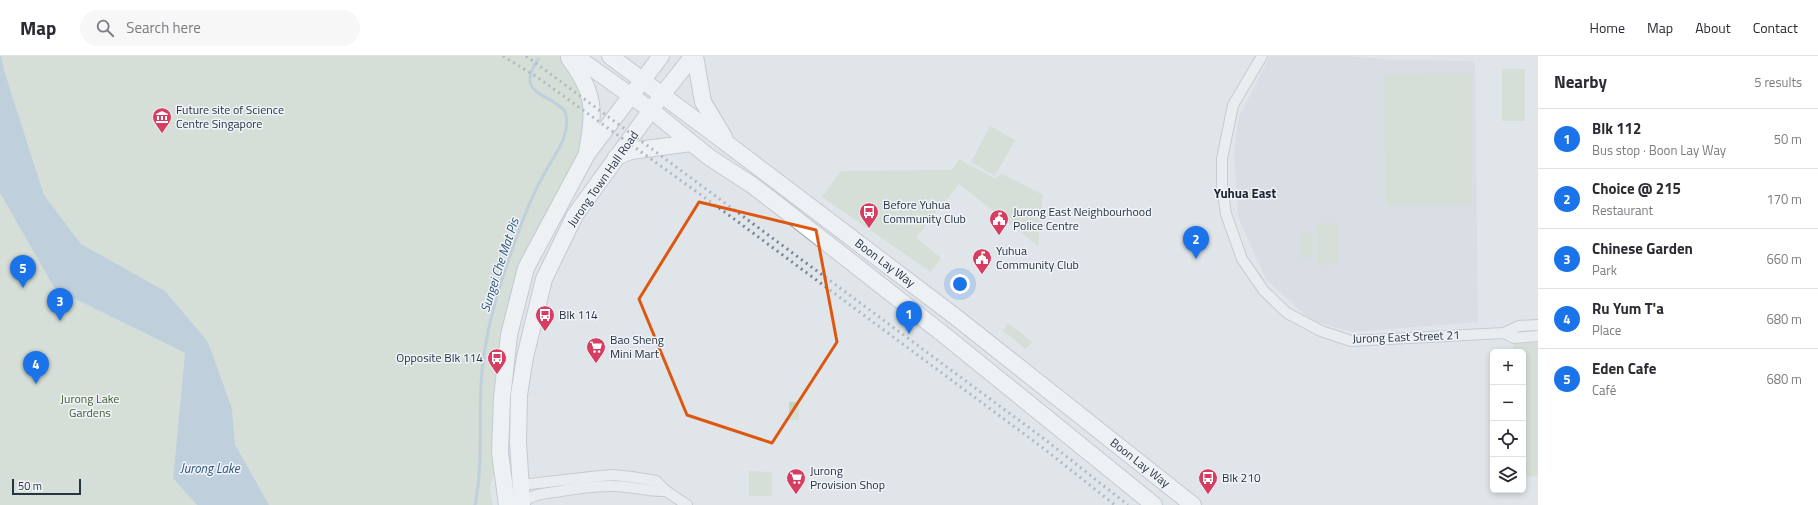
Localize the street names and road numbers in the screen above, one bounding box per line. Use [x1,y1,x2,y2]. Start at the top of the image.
street label: Jurong Town Hall Road [562,127,643,231]
street label: Boon Lay Way [851,233,920,292]
street label: Jurong East Street 21 [1352,325,1460,348]
street label: Boon Lay Way [1106,433,1174,492]

